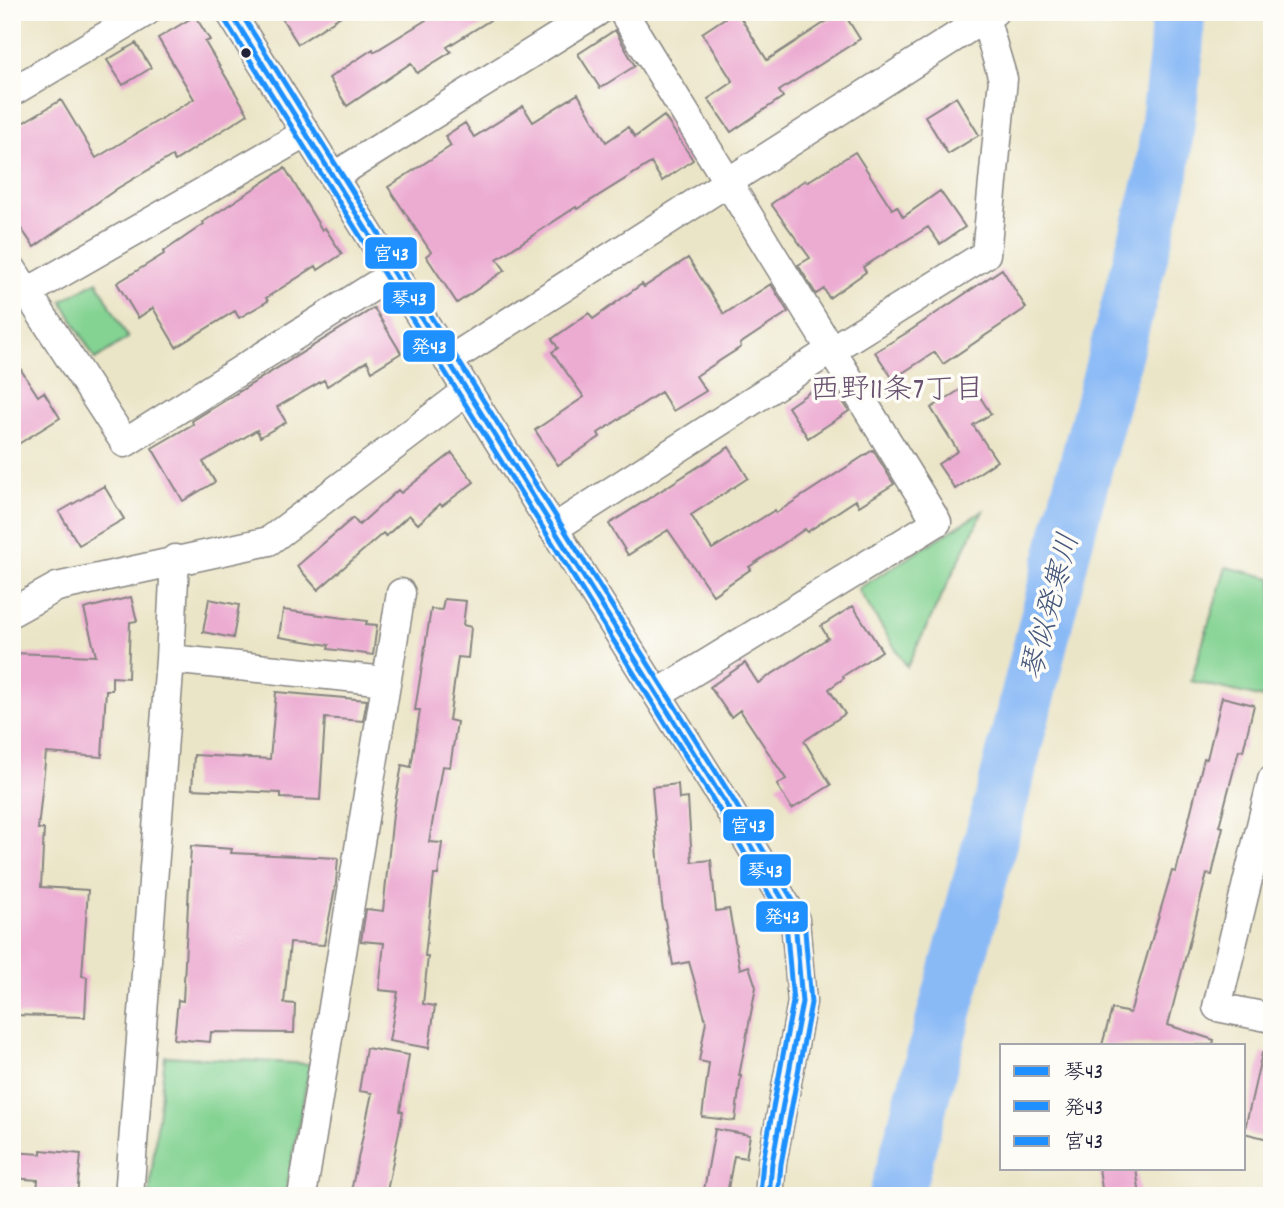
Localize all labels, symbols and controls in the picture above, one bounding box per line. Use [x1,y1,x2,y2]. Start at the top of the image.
unlabelled marker [239,46,253,60]
line badge: 宮43 [364,236,418,270]
text: 宮43 [373,243,409,270]
line badge: 琴43 [382,281,436,315]
text: 琴43 [391,288,427,315]
line badge: 発43 [402,329,456,363]
text: 発43 [411,336,447,363]
district label: 西野11条7丁目 [810,371,984,414]
water label: 琴似発寒川 [1013,529,1094,685]
line badge: 宮43 [722,808,775,842]
text: 宮43 [730,815,766,842]
line badge: 琴43 [739,853,792,887]
text: 琴43 [747,860,783,887]
line badge: 発43 [755,900,809,933]
text: 発43 [764,906,800,933]
legend [1000,1044,1246,1170]
text: 琴43 [1064,1059,1103,1089]
text: 発43 [1064,1095,1103,1125]
text: 宮43 [1064,1129,1103,1159]

